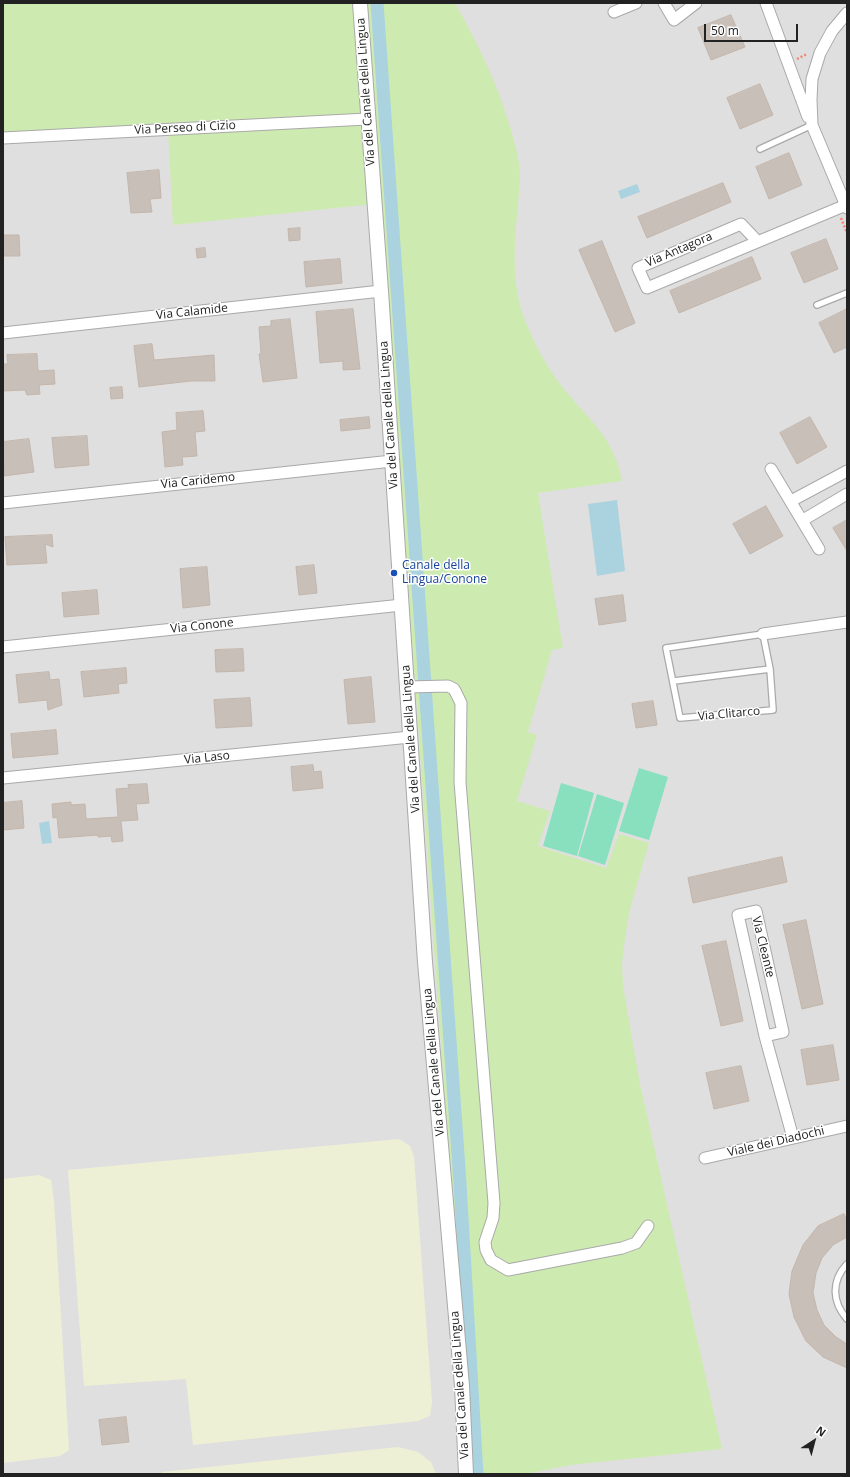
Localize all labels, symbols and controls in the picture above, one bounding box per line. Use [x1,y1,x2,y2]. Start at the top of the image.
scale bar [706,16,800,42]
street label: Via del Canale della Lingua [354,17,378,167]
text: 50 m [711,22,739,39]
street label: Via Perseo di Cizio [134,118,236,138]
street label: Via Antagora [643,229,715,271]
street label: Via Calamide [155,301,229,323]
street label: Via del Canale della Lingua [377,340,401,490]
street label: Via Caridemo [160,470,236,492]
place label: Canale della Lingua/Conone [402,559,487,587]
marker: Canale della Lingua/Conone [389,568,399,578]
street label: Via Conone [170,616,234,636]
street label: Via del Canale della Lingua [399,664,423,814]
street label: Via Clitarco [697,704,761,724]
street label: Via Laso [183,748,231,768]
street label: Via Cleante [748,915,778,979]
street label: Via del Canale della Lingua [420,987,448,1137]
street label: Viale dei Diadochi [726,1124,826,1160]
street label: Via del Canale della Lingua [448,1310,472,1460]
north arrow [794,1421,834,1461]
text: N [813,1422,829,1440]

